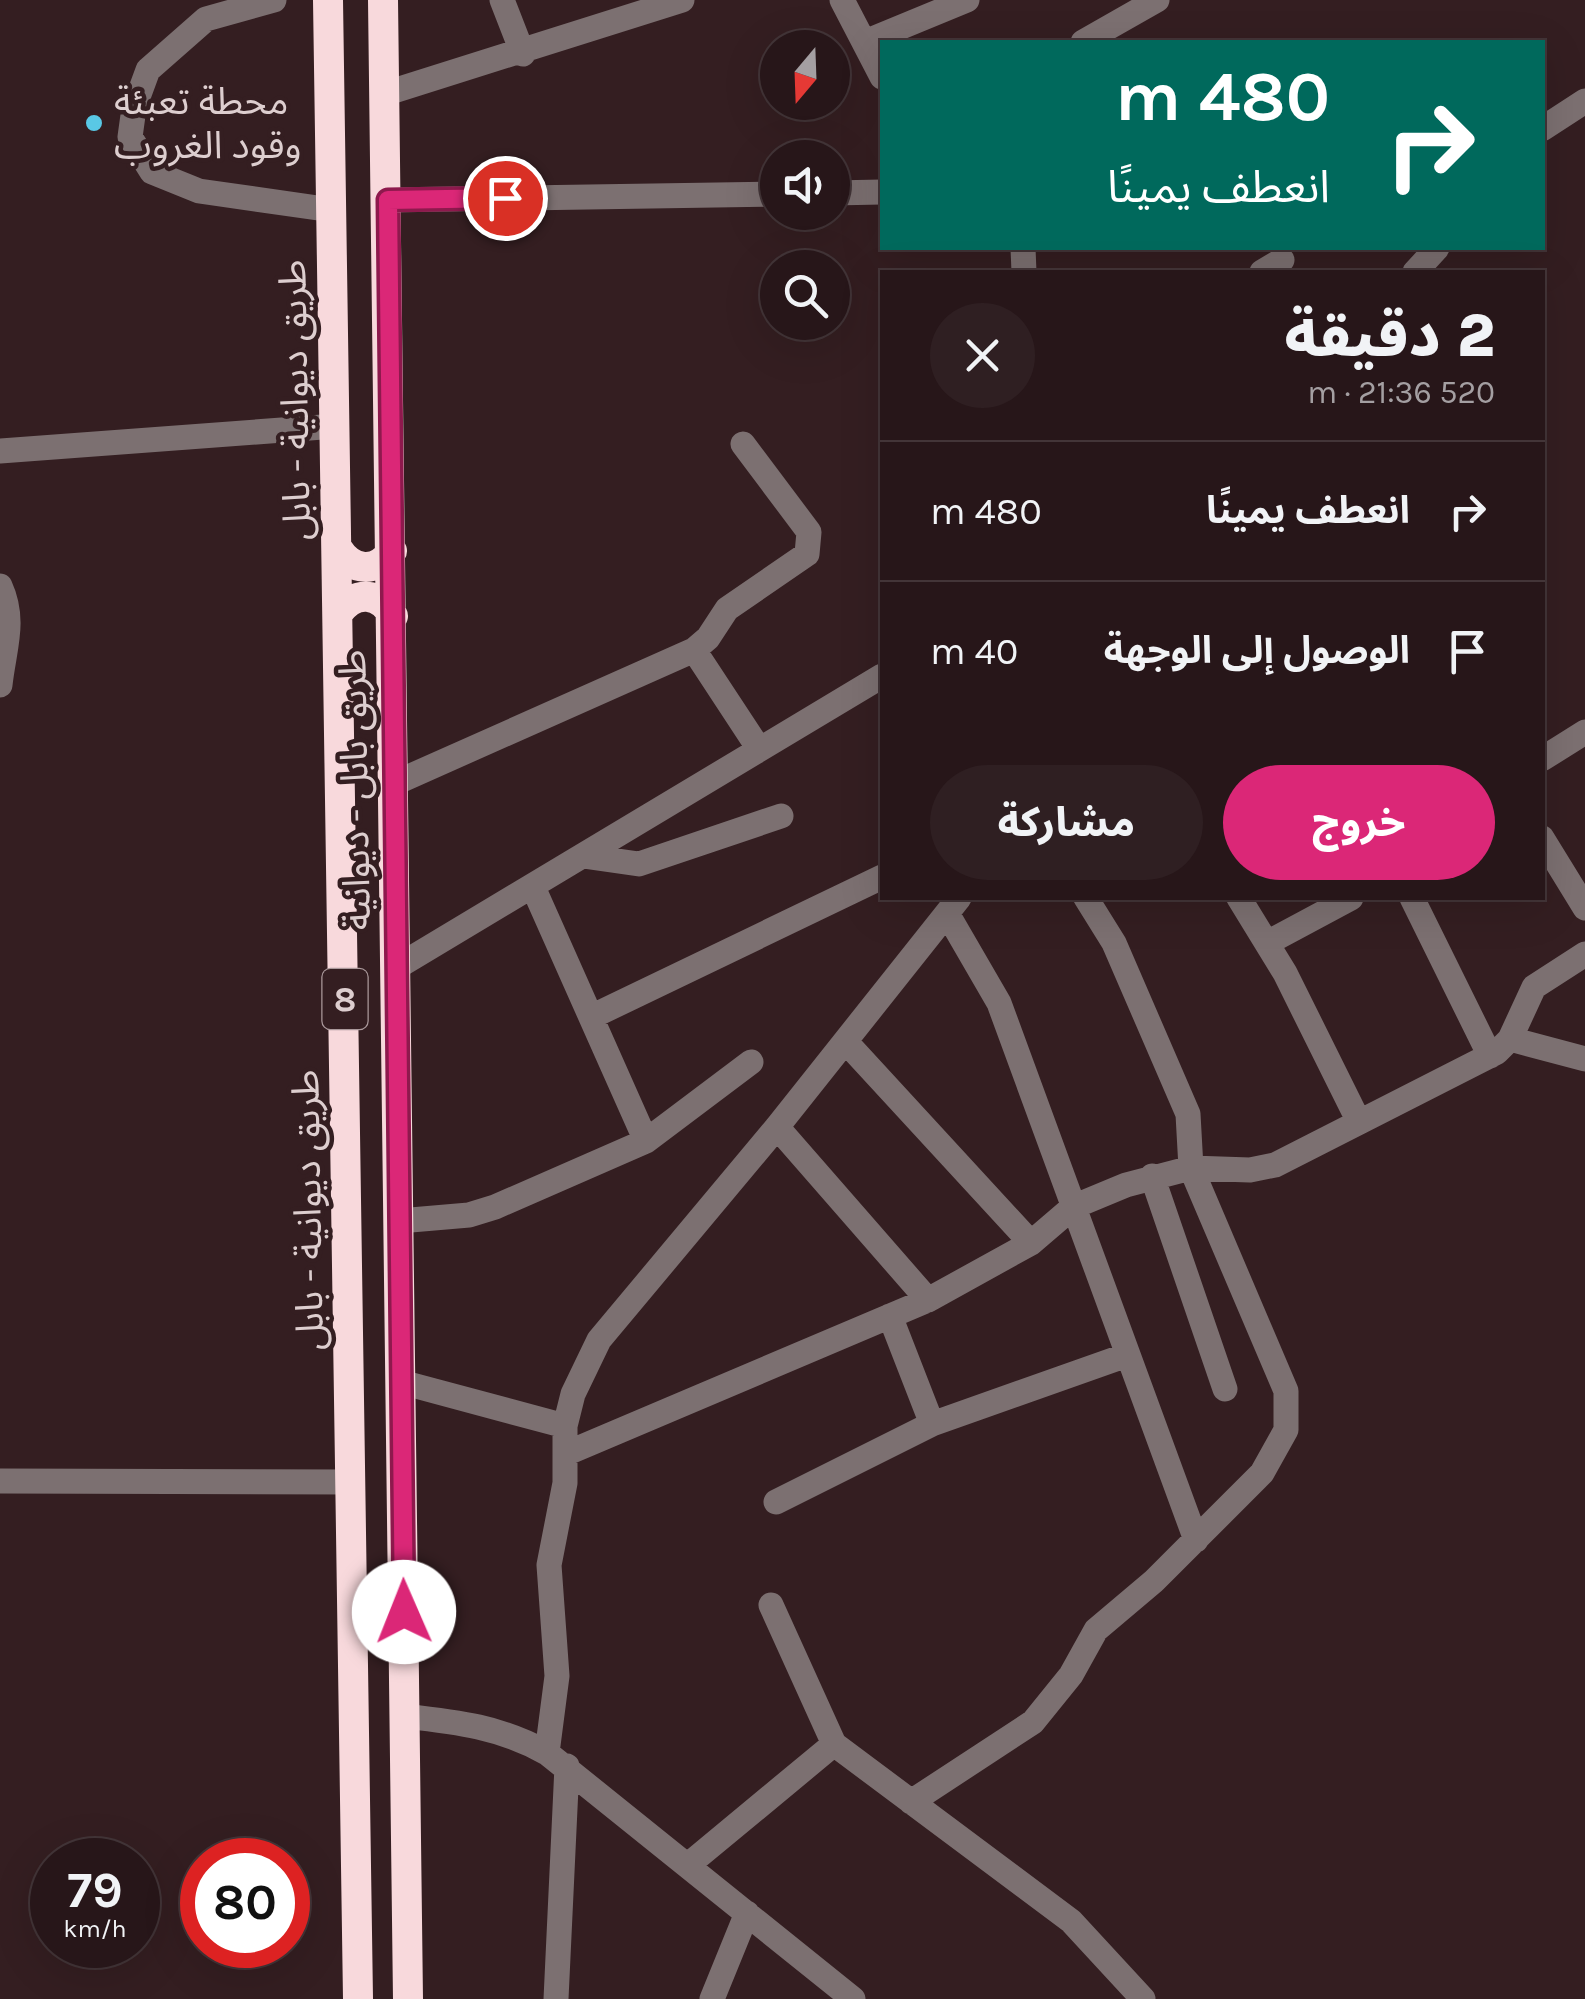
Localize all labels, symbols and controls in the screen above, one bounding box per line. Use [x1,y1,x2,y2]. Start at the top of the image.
north arrow [760,30,850,120]
map controls [760,30,850,340]
text: 480 m [1115,56,1330,138]
place label: محطة تعبئة وقود الغروب [114,79,302,168]
icon: right [1365,80,1495,210]
marker: محطة تعبئة وقود الغروب [83,112,105,134]
button: sound [760,140,850,230]
pin [463,156,548,241]
text: انعطف يمينًا [1107,161,1330,213]
icon: arrive [478,171,533,226]
button: search [760,250,850,340]
street label: طريق ديوانية - بابل [270,259,321,541]
text: 2 دقيقة [1284,301,1495,371]
button: close [930,303,1035,408]
text: 520 m · 21:36 [1307,374,1495,411]
icon: right [1440,484,1495,539]
text: انعطف يمينًا [1206,488,1410,533]
text: 480 m [930,489,1042,534]
icon: arrive [1440,624,1495,679]
text: الوصول إلى الوجهة [1104,628,1410,673]
text: 40 m [930,629,1018,674]
street label: طريق بابل - ديوانية [330,649,381,931]
button: مشاركة [930,765,1203,880]
button: خروج [1223,765,1495,880]
road number: 8 [322,969,368,1029]
street label: طريق ديوانية - بابل [283,1069,334,1351]
position arrow [352,1560,456,1664]
speed limit sign: 80 [180,1838,310,1968]
text: 79 [67,1861,123,1920]
text: km/h [63,1914,127,1943]

